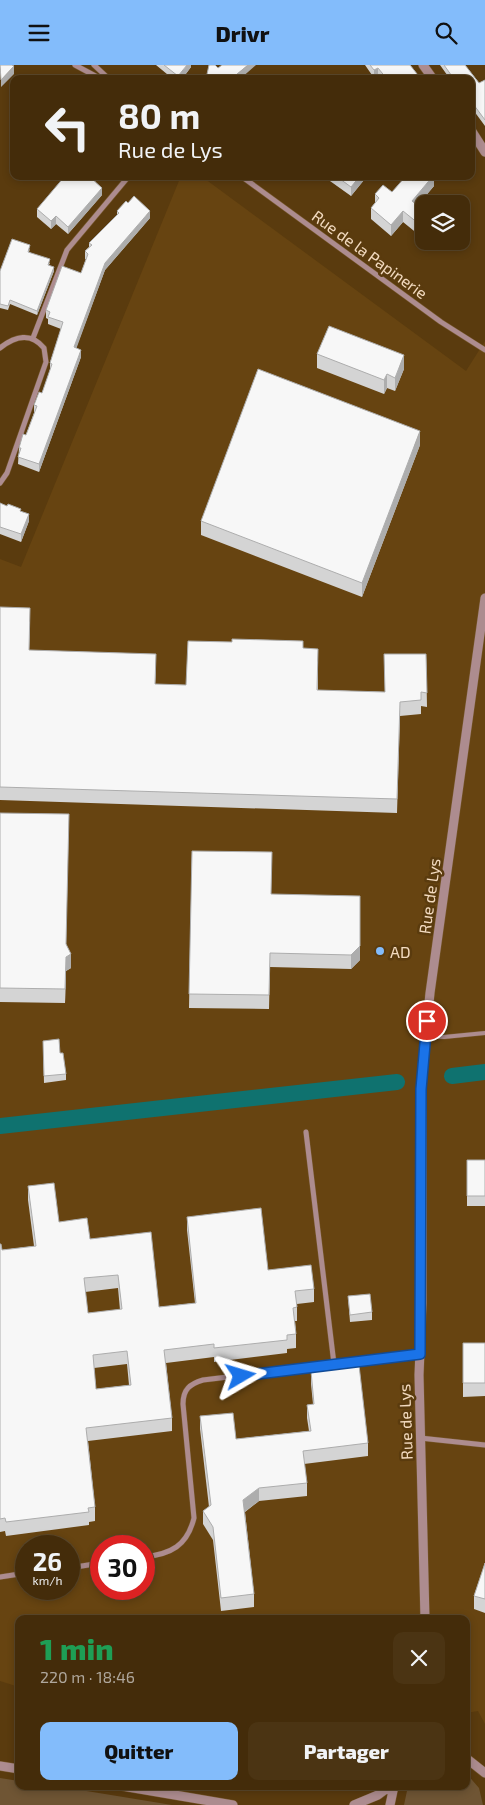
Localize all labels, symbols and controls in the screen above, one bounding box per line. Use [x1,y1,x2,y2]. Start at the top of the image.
icon: menu [25,19,53,47]
icon: search [432,19,460,47]
text: Drivr [216,20,269,46]
text: 80 m [118,94,200,136]
icon: left [35,95,100,160]
text: Rue de Lys [118,136,223,162]
map controls [415,195,470,250]
button: layers [415,195,470,250]
street label: Rue de la Papinerie [309,206,431,302]
street label: Rue de Lys [414,857,444,935]
place label: AD [390,942,411,961]
marker: AD [374,945,386,957]
pin [406,1000,448,1042]
icon: arrive [413,1007,441,1035]
position arrow [214,1349,266,1401]
street label: Rue de Lys [394,1384,416,1460]
speed limit sign: 30 [90,1535,155,1600]
text: 26 [33,1546,62,1576]
text: km/h [33,1573,62,1587]
text: 1 min [40,1630,114,1666]
button: close [393,1632,445,1684]
text: 220 m · 18:46 [40,1667,135,1686]
button: Quitter [40,1722,238,1780]
button: Partager [248,1722,445,1780]

